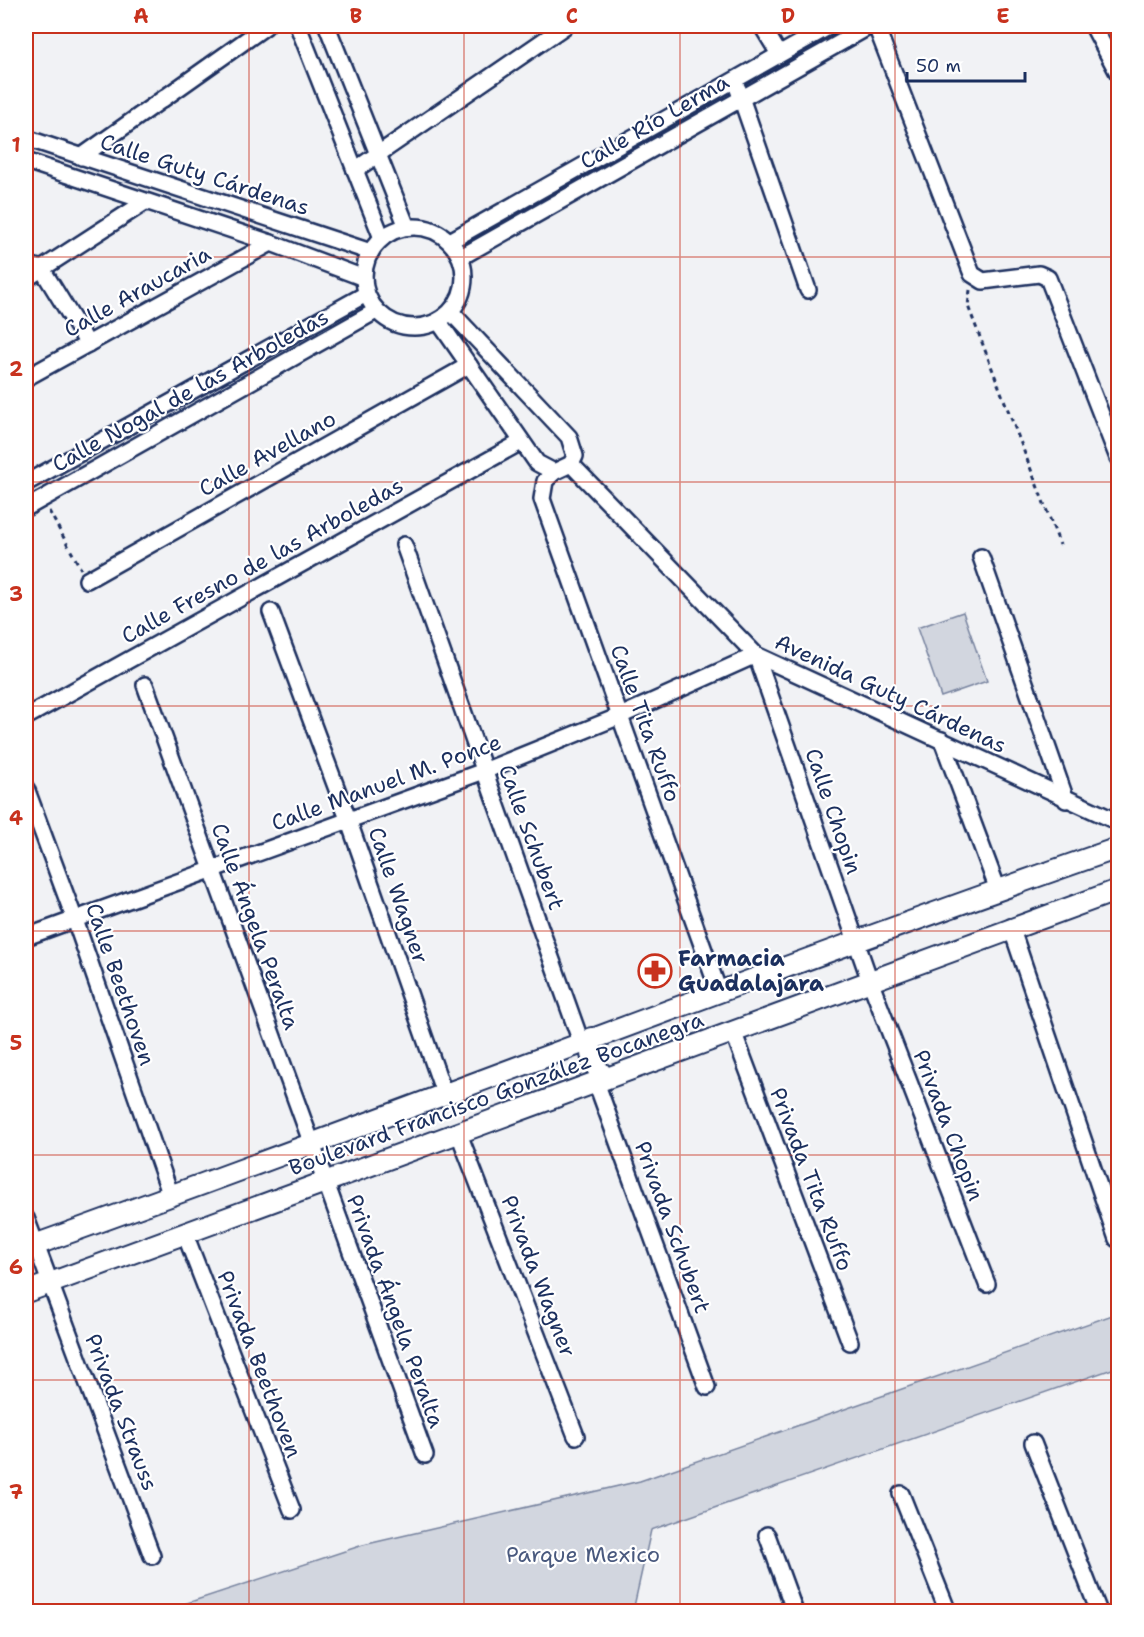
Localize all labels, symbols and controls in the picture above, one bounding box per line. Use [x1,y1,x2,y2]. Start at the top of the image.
text: A [133,3,149,29]
text: B [350,3,362,29]
text: C [566,3,578,29]
text: D [781,3,795,29]
text: E [996,3,1010,29]
scale bar [907,45,1026,83]
text: 50 m [916,54,961,78]
street label: Calle Río Lerma [574,67,734,176]
street label: Calle Guty Cárdenas [96,127,313,222]
text: 1 [11,132,21,158]
street label: Calle Araucaria [59,239,216,344]
street label: Calle Nogal de las Arboledas [47,302,334,479]
text: 2 [9,356,23,382]
street label: Calle Avellano [194,404,341,503]
street label: Calle Fresno de las Arboledas [116,471,408,650]
text: 3 [9,581,23,607]
street label: Avenida Guty Cárdenas [770,627,1011,760]
street label: Calle Tita Ruffo [604,640,687,806]
street label: Calle Manuel M. Ponce [267,727,505,838]
street label: Calle Chopin [798,744,869,878]
street label: Calle Schubert [492,761,571,914]
text: 4 [9,805,23,831]
street label: Calle Ángela Peralta [205,819,307,1034]
street label: Calle Wagner [362,823,435,967]
street label: Calle Beethoven [79,899,162,1069]
place label: Farmacia Guadalajara [678,944,824,998]
pharmacy icon: Farmacia Guadalajara [637,953,673,989]
street label: Boulevard Francisco González Bocanegra [285,1005,708,1182]
text: 5 [10,1030,22,1056]
street label: Privada Chopin [906,1046,991,1205]
street label: Privada Tita Ruffo [763,1083,860,1275]
street label: Privada Schubert [628,1137,717,1317]
street label: Privada Ángela Peralta [340,1191,451,1432]
street label: Privada Wagner [494,1191,583,1361]
text: 6 [9,1254,23,1280]
street label: Privada Beethoven [210,1266,309,1462]
street label: Privada Strauss [78,1330,165,1495]
text: 7 [9,1479,23,1505]
park label: Parque Mexico [506,1540,660,1569]

